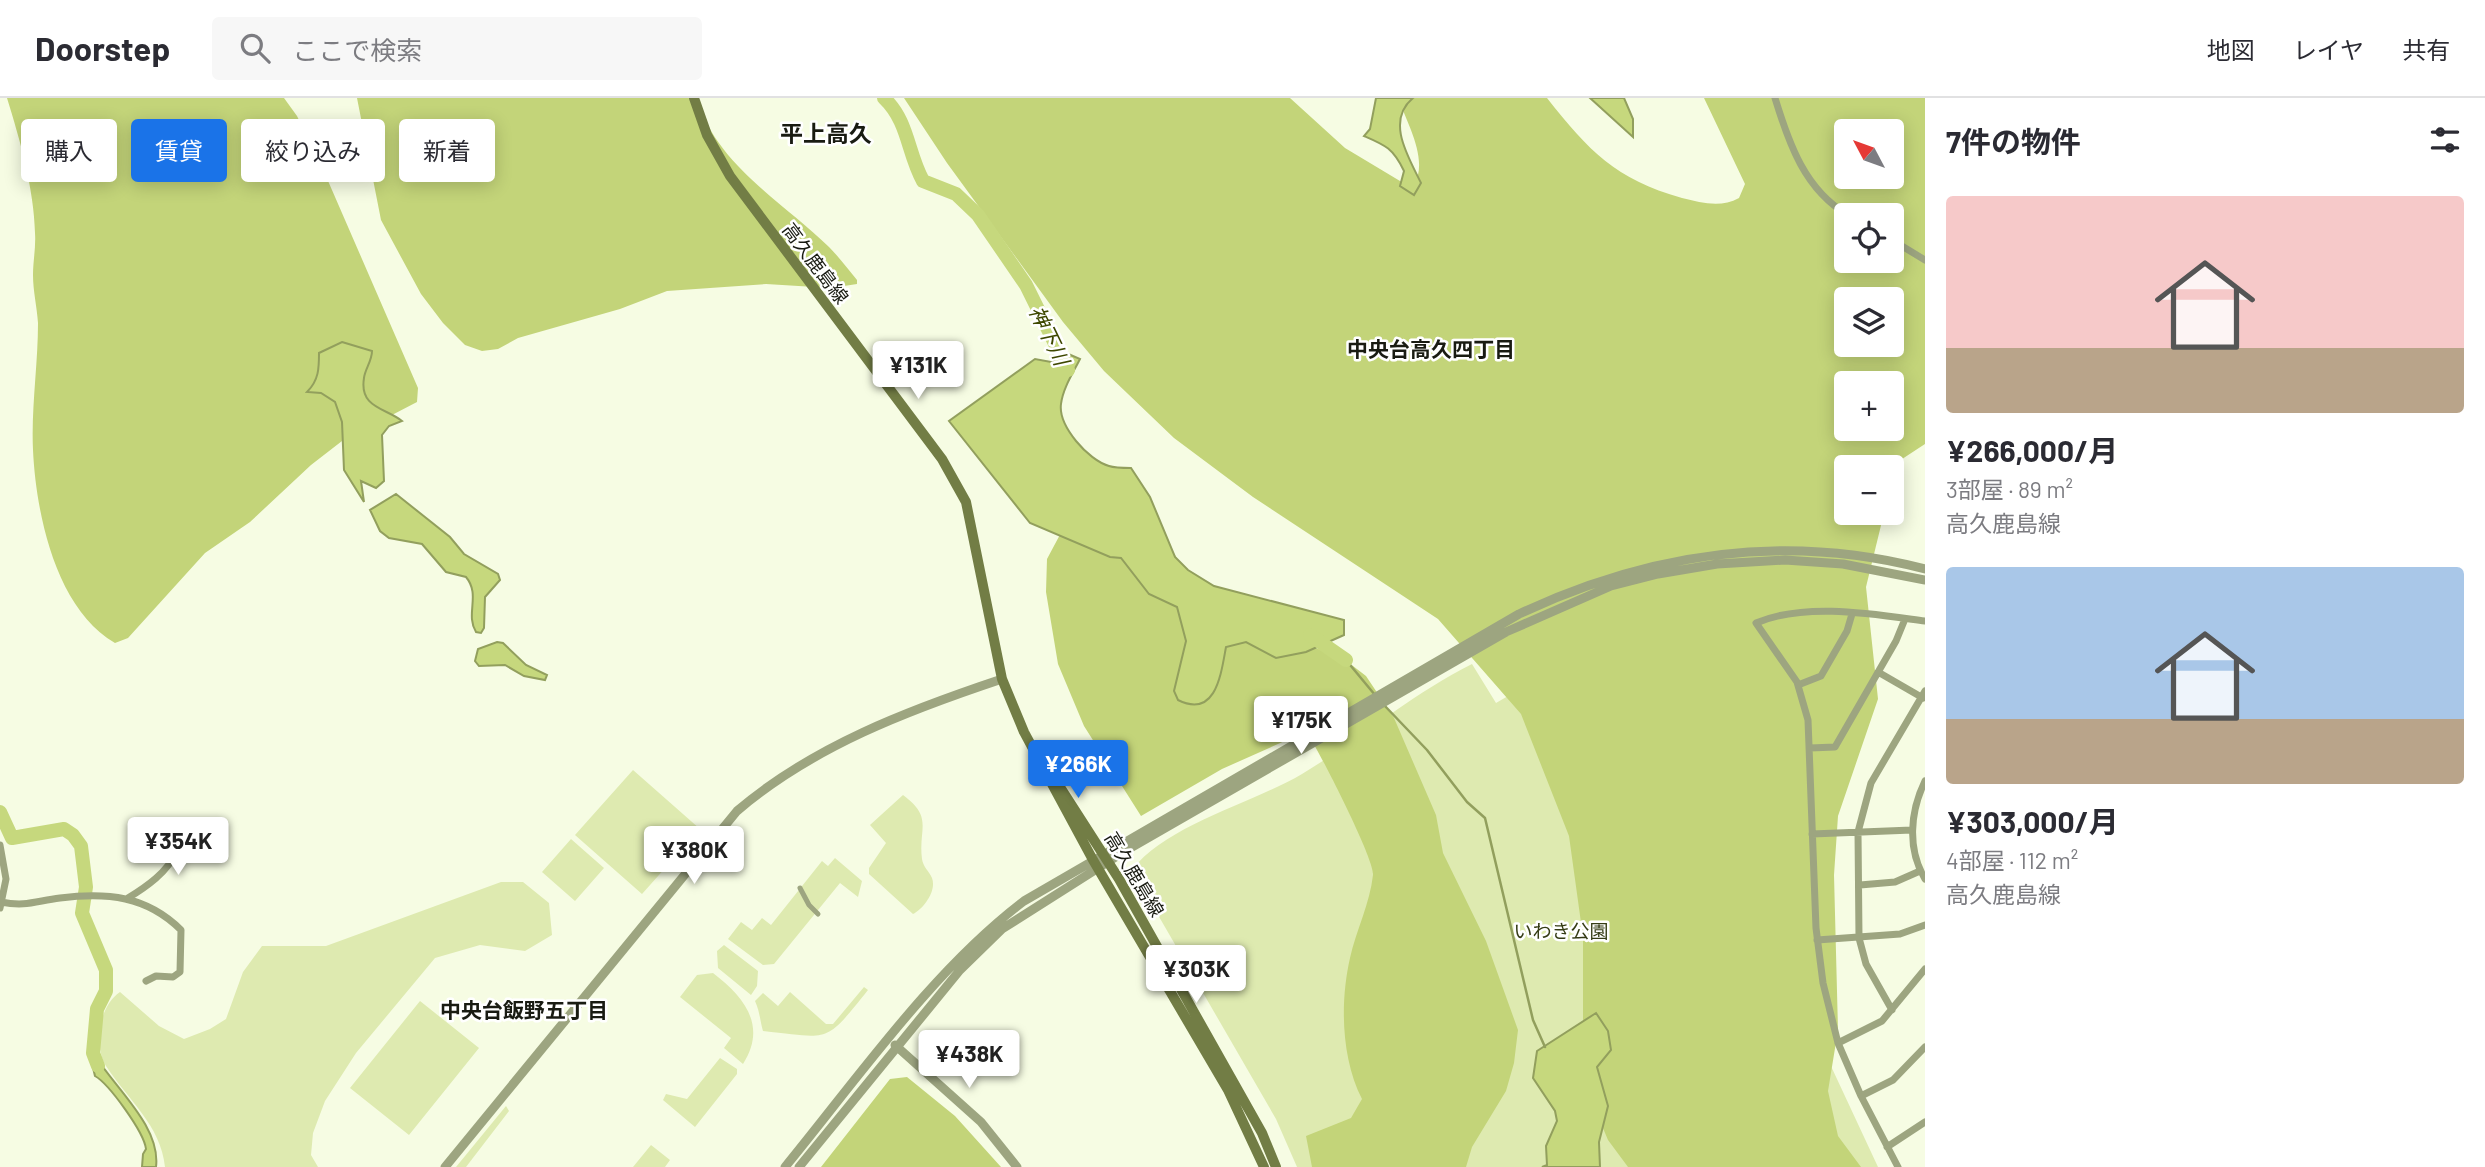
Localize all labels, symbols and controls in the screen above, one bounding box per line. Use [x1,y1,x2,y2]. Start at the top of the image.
search box [212,17,702,80]
text: Doorstep [35,28,170,68]
icon: search [236,29,274,67]
text: ここで検索 [292,34,422,65]
text: 地図 [2207,35,2255,64]
text: レイヤ [2293,35,2364,64]
text: 共有 [2402,35,2450,64]
chip: 購入 [21,119,117,182]
chip: 賃貸 [131,119,227,182]
chip: 絞り込み [241,119,385,182]
chip: 新着 [399,119,495,182]
district label: 平上高久 [780,119,872,147]
north arrow [1834,119,1904,189]
map controls [1834,119,1904,525]
icon: filters [2426,121,2464,159]
text: 7件の物件 [1946,123,2081,159]
button: locate [1834,203,1904,273]
street label: 高久鹿島線 [778,218,854,308]
icon: home [2142,242,2268,368]
button: layers [1834,287,1904,357]
water label: 神下川 [1025,301,1076,371]
district label: 中央台高久四丁目 [1347,336,1515,361]
pin: ¥131K [869,342,967,401]
text: ¥131K [889,350,947,378]
button: + [1834,371,1904,441]
text: ¥266,000/月 [1946,432,2118,468]
button: − [1834,455,1904,525]
text: 3部屋 · 89 m² [1946,475,2073,503]
text: 高久鹿島線 [1946,509,2061,537]
icon: home [2142,613,2268,739]
pin: ¥175K [1252,696,1350,756]
text: ¥175K [1270,705,1332,733]
pin: ¥266K [1029,740,1127,800]
text: ¥266K [1044,749,1112,777]
text: ¥303,000/月 [1946,803,2119,839]
pin: ¥354K [129,818,227,877]
text: ¥354K [144,826,212,854]
pin: ¥380K [645,826,743,886]
street label: 高久鹿島線 [1101,827,1169,921]
text: ¥380K [660,835,728,863]
text: 4部屋 · 112 m² [1946,846,2078,874]
text: 高久鹿島線 [1946,880,2061,908]
park label: いわき公園 [1513,919,1609,942]
pin: ¥303K [1147,946,1245,1005]
text: ¥303K [1162,954,1230,982]
district label: 中央台飯野五丁目 [440,997,608,1022]
pin: ¥438K [920,1030,1018,1090]
text: ¥438K [935,1039,1003,1067]

